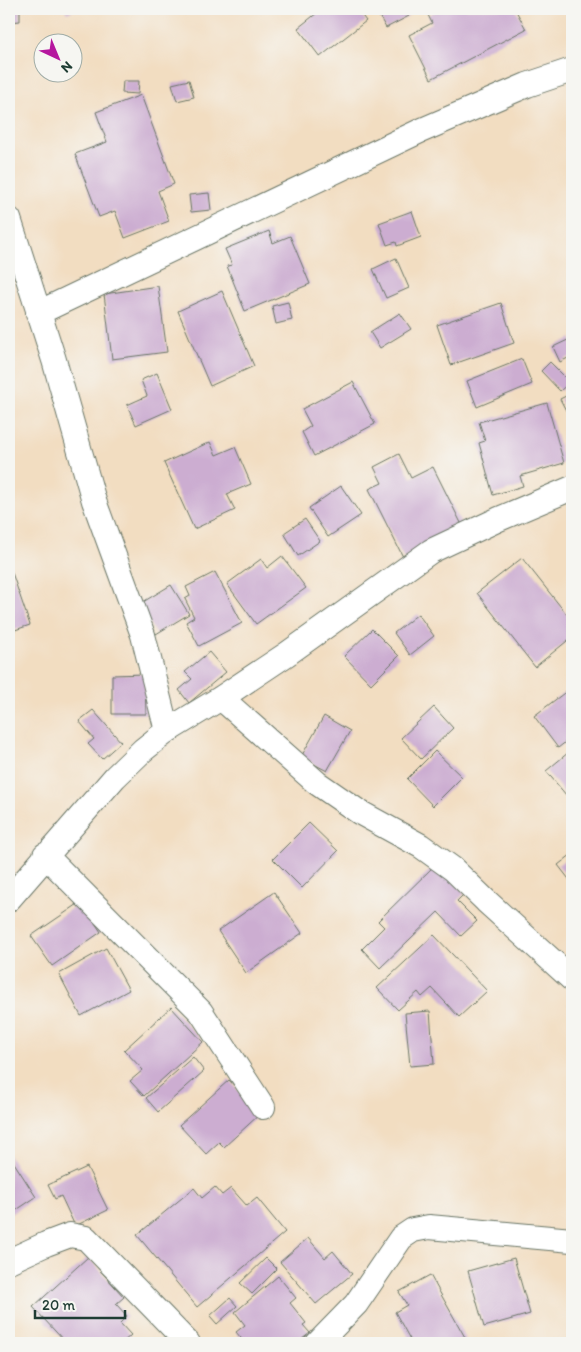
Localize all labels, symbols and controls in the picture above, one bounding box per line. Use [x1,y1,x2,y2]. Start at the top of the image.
north arrow [32,32,82,82]
text: N [57,58,76,76]
scale bar [35,1287,125,1319]
text: 20 m [42,1296,76,1314]

